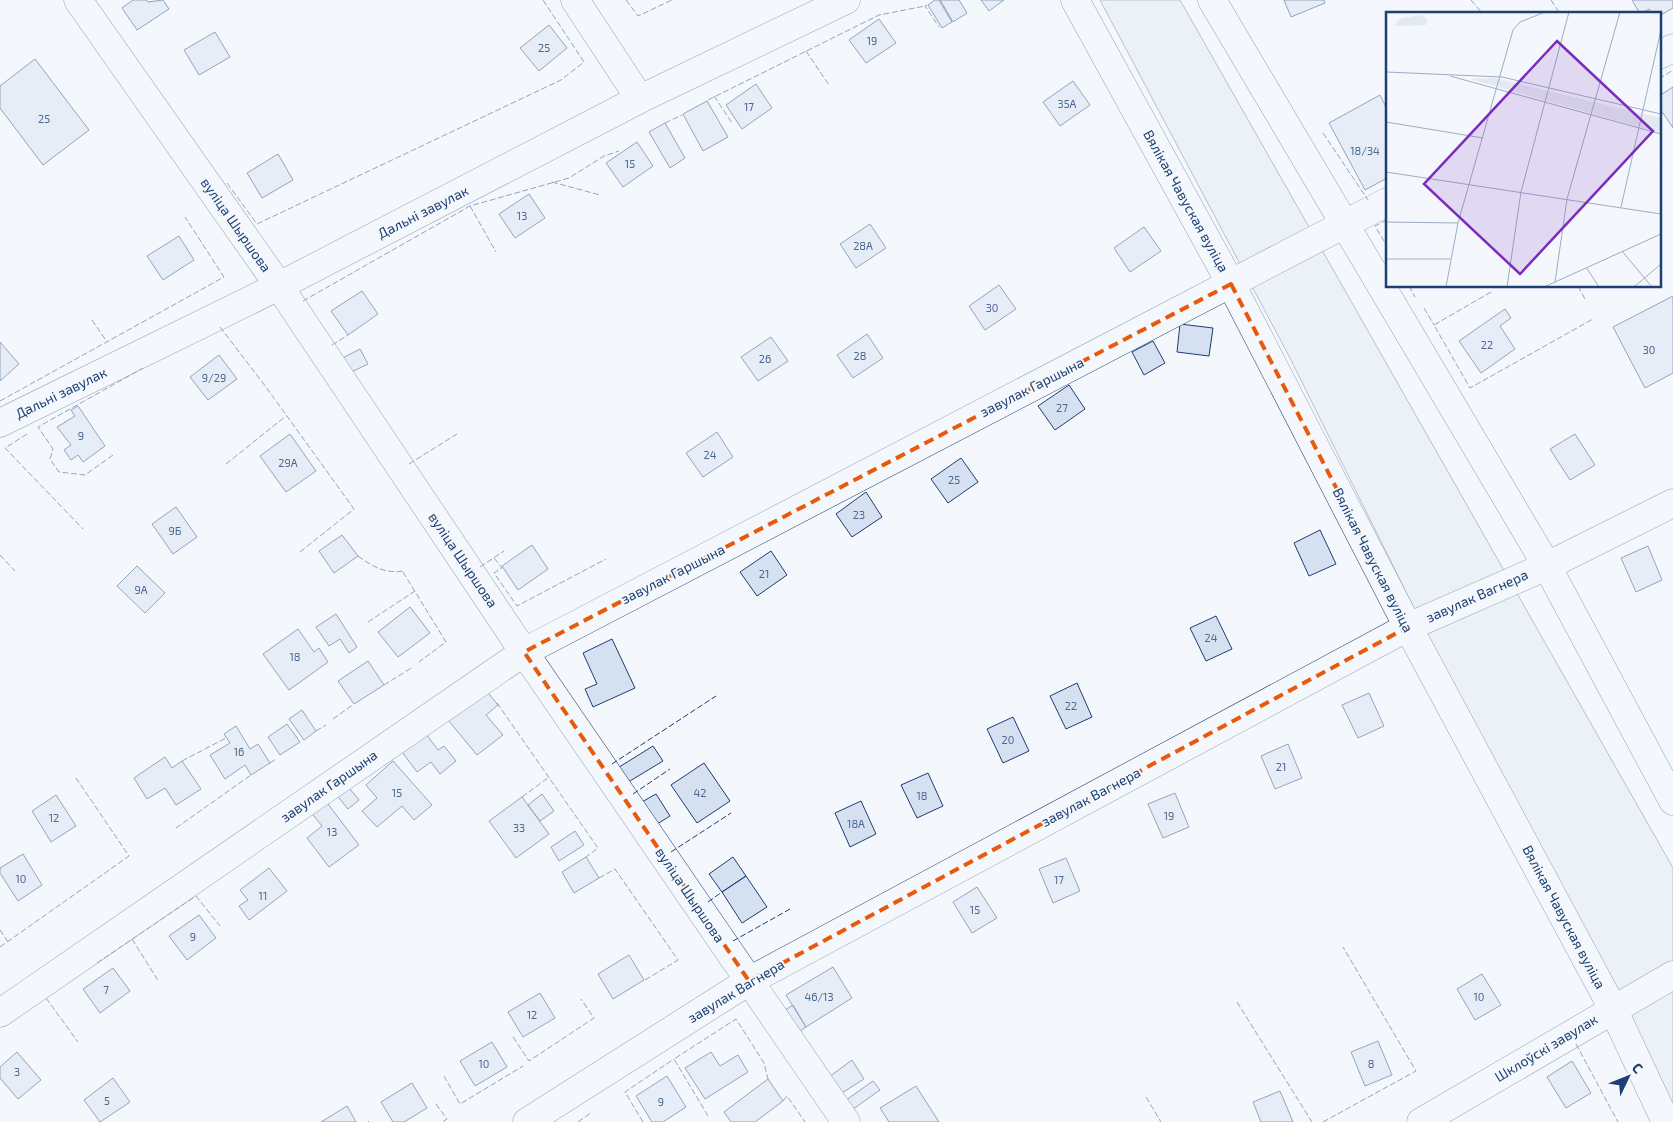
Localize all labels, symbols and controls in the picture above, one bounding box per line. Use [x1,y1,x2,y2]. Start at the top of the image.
inset map [1386,12,1660,288]
house number: 19 [867,34,877,47]
house number: 25 [538,41,550,54]
house number: 35А [1058,97,1077,110]
house number: 17 [744,100,754,113]
house number: 25 [38,112,50,125]
street label: Вялікая Чавуская вуліца [1140,127,1233,275]
house number: 18/34 [1350,144,1380,157]
house number: 15 [625,157,635,170]
street label: вуліца Шыршова [198,174,275,275]
street label: Дальні завулак [374,181,471,242]
house number: 13 [517,209,527,222]
house number: 28А [853,239,873,252]
house number: 30 [986,301,998,314]
house number: 22 [1481,338,1493,351]
house number: 30 [1643,343,1655,356]
house number: 28 [854,349,866,362]
house number: 26 [759,352,771,365]
street label: завулак Гаршына [977,353,1087,420]
street label: Дальні завулак [12,363,110,422]
house number: 9/29 [202,371,226,384]
house number: 27 [1056,401,1068,414]
house number: 9 [78,429,84,442]
house number: 24 [704,448,717,461]
house number: 29А [278,456,298,469]
house number: 25 [948,473,960,486]
street label: Вялікая Чавуская вуліца [1330,485,1417,635]
house number: 23 [853,508,865,521]
street label: вуліца Шыршова [425,509,502,611]
house number: 9Б [169,524,182,537]
street label: завулак Гаршына [618,540,728,607]
street label: завулак Вагнера [1423,565,1531,626]
house number: 21 [759,567,769,580]
house number: 9А [134,583,148,596]
house number: 24 [1205,631,1218,644]
house number: 18 [289,650,301,663]
house number: 22 [1065,699,1077,712]
house number: 20 [1002,733,1014,746]
house number: 16 [234,745,244,758]
street label: завулак Гаршына [277,746,380,825]
house number: 21 [1276,760,1286,773]
street label: завулак Вагнера [1038,763,1143,830]
house number: 15 [392,786,402,799]
house number: 42 [694,786,706,799]
house number: 18 [916,789,928,802]
house number: 19 [1164,809,1174,822]
house number: 12 [49,811,59,824]
house number: 18А [847,817,865,830]
house number: 33 [513,821,525,834]
house number: 13 [327,825,337,838]
street label: Вялікая Чавуская вуліца [1519,842,1610,991]
street label: вуліца Шыршова [652,844,729,946]
house number: 10 [15,872,27,885]
house number: 17 [1054,873,1064,886]
house number: 11 [259,889,267,902]
house number: 15 [970,903,980,916]
house number: 9 [190,930,196,943]
street label: завулак Вагнера [684,955,787,1026]
house number: 7 [103,983,109,996]
house number: 46/13 [804,990,834,1003]
house number: 10 [1473,990,1485,1003]
house number: 12 [527,1008,537,1021]
street label: Шклоўскі завулак [1491,1010,1601,1085]
north arrow [1603,1052,1653,1102]
house number: 10 [478,1057,490,1070]
house number: 8 [1368,1057,1374,1070]
text: С [1629,1059,1647,1077]
house number: 3 [14,1065,20,1078]
house number: 5 [104,1094,110,1107]
house number: 9 [658,1095,664,1108]

